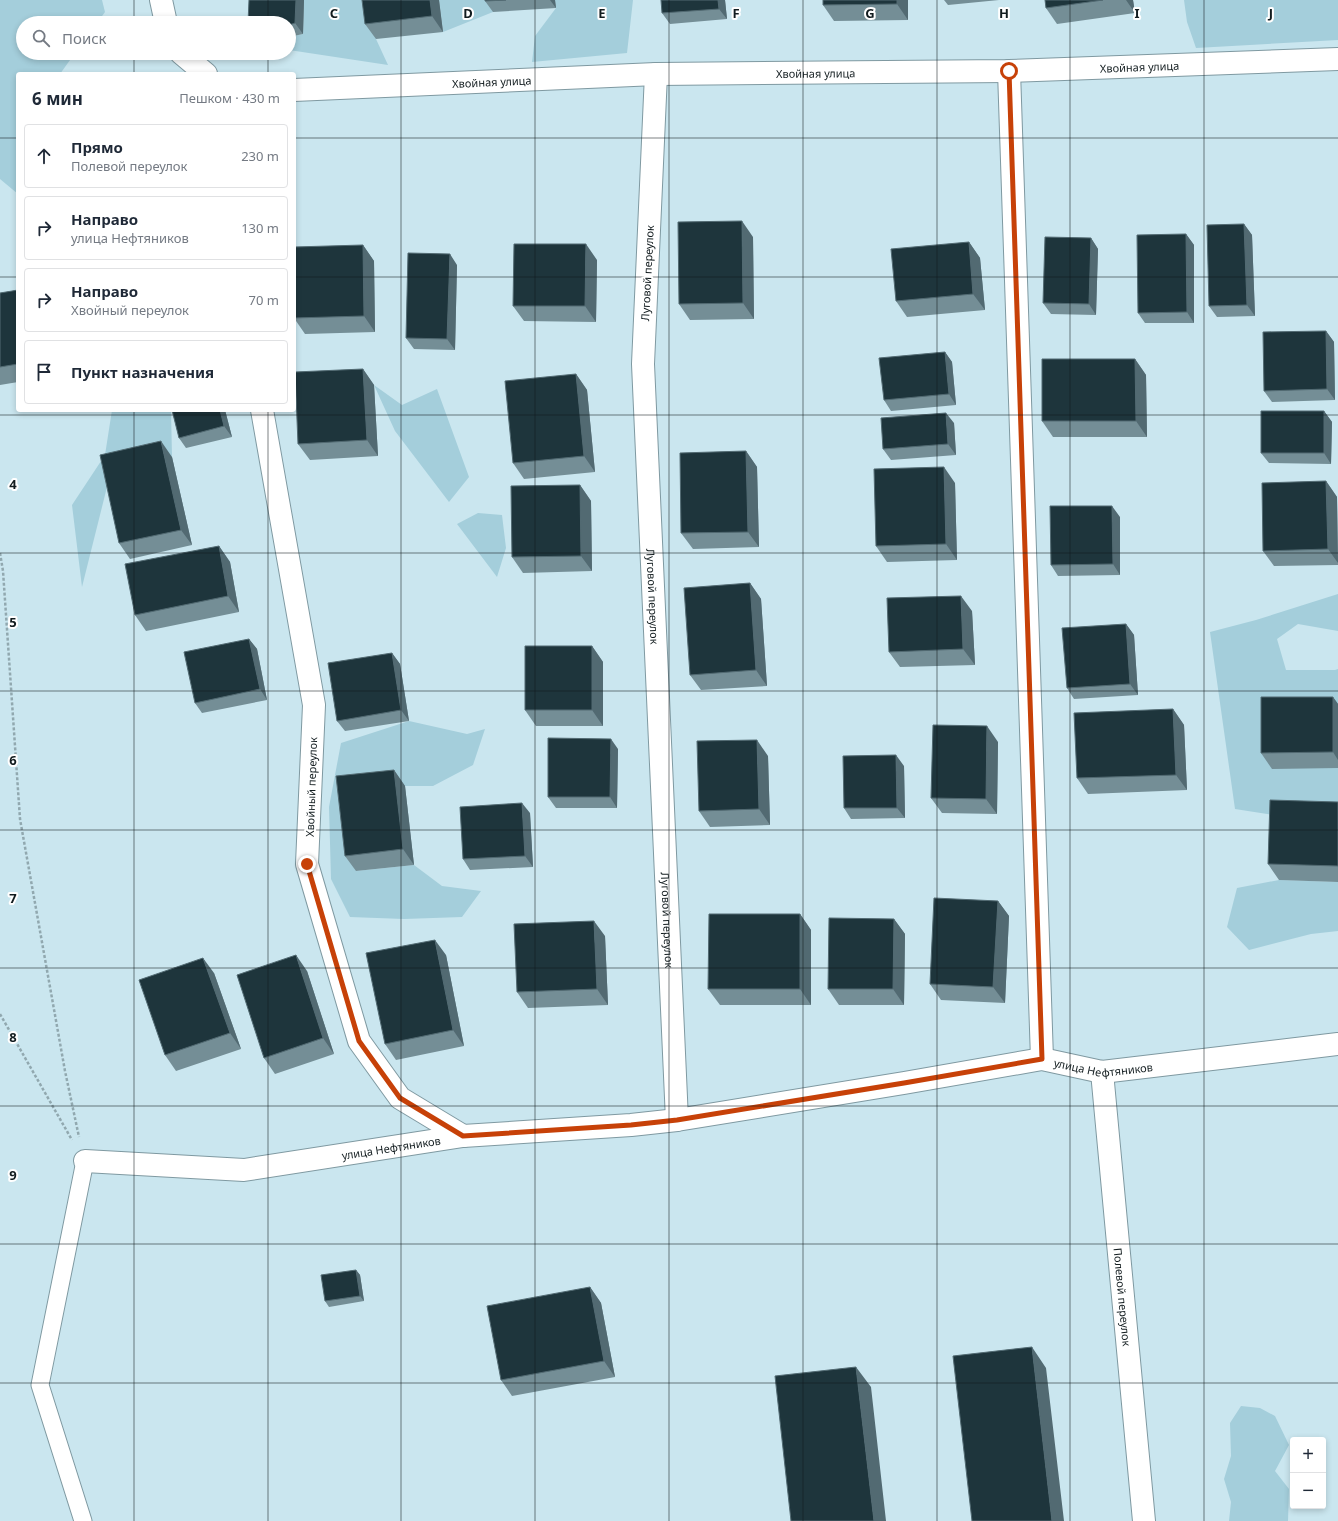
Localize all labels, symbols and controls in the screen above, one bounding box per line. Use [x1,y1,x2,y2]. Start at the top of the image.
text: C [330,4,338,22]
text: D [463,4,473,22]
text: E [598,4,606,22]
text: F [732,4,740,22]
text: G [865,4,875,22]
text: H [999,4,1009,22]
text: I [1134,4,1140,22]
text: J [1268,4,1273,22]
search box [16,16,296,60]
icon: search [30,27,52,49]
text: Поиск [62,28,107,48]
street label: Хвойная улица [1100,57,1180,75]
route start [1000,62,1018,80]
street label: Хвойная улица [776,65,855,80]
street label: Хвойная улица [452,72,532,91]
text: 6 мин [32,87,83,110]
text: Пешком · 430 m [179,89,280,107]
text: Прямо [71,137,123,157]
icon: ahead [33,145,55,167]
text: 230 m [241,147,279,165]
text: Полевой переулок [71,157,188,175]
text: Направо [71,209,138,229]
icon: right [33,217,55,239]
text: 130 m [241,219,279,237]
street label: Луговой переулок [637,225,657,321]
text: улица Нефтяников [71,229,189,247]
text: Направо [71,281,138,301]
icon: right [33,289,55,311]
text: 70 m [249,291,279,309]
text: Хвойный переулок [71,301,189,319]
icon: arrive [33,361,55,383]
text: Пункт назначения [71,362,214,382]
text: 4 [9,475,17,493]
street label: Луговой переулок [644,548,663,645]
text: 5 [9,613,17,631]
street label: Хвойный переулок [302,737,320,837]
text: 6 [9,751,17,769]
route end [298,855,316,873]
street label: Луговой переулок [658,872,678,969]
text: 7 [9,889,17,907]
text: 8 [9,1028,17,1046]
street label: улица Нефтяников [1053,1054,1153,1080]
street label: улица Нефтяников [341,1132,441,1162]
text: 9 [9,1166,17,1184]
street label: Полевой переулок [1111,1247,1135,1347]
map controls [1290,1437,1326,1509]
button: + [1290,1437,1326,1473]
button: − [1290,1473,1326,1509]

